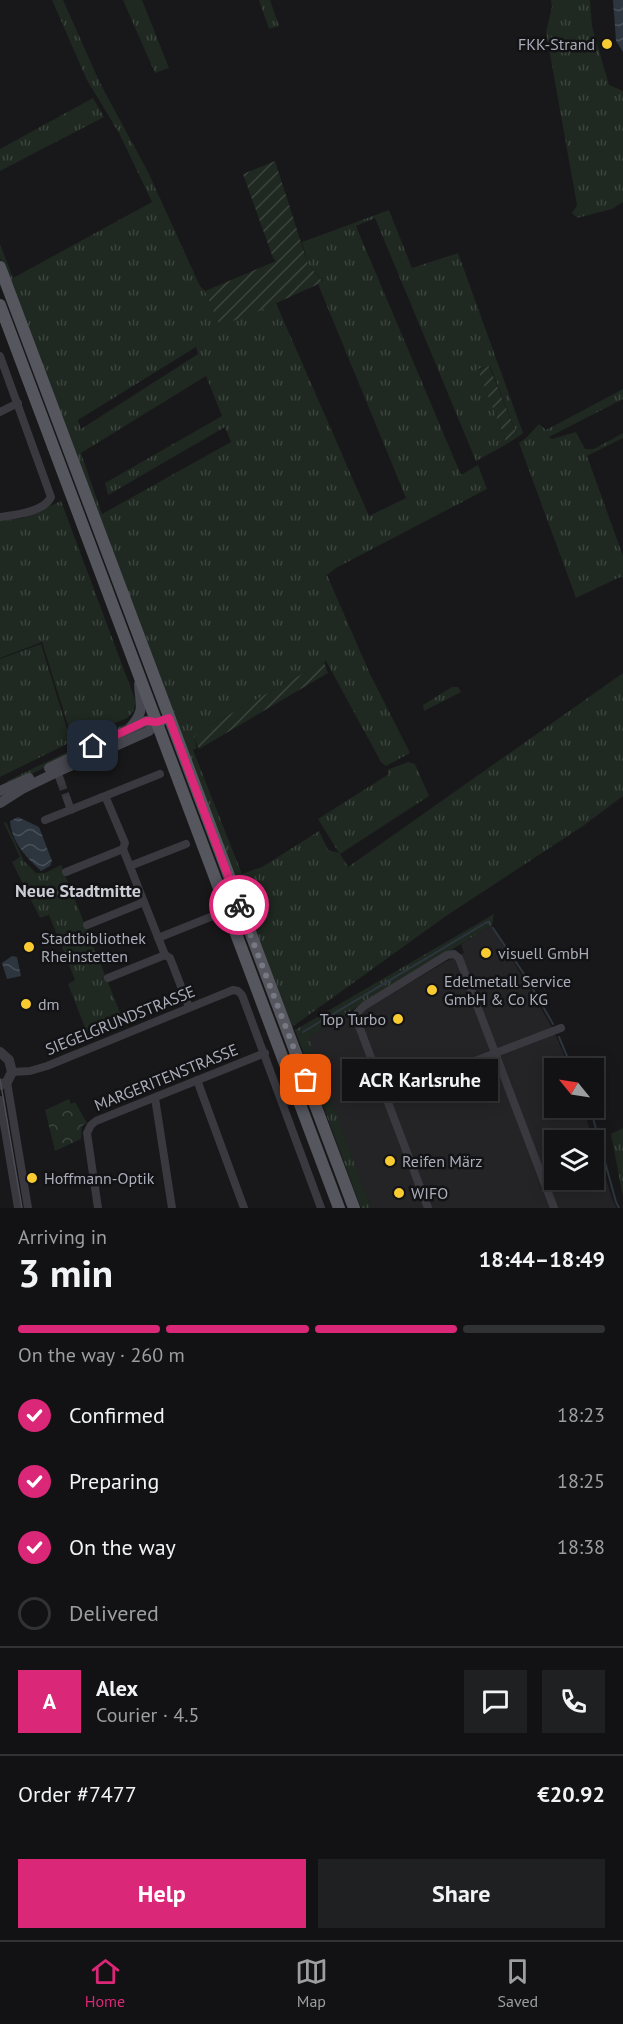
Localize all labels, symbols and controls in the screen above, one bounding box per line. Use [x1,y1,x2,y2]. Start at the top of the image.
place label: FKK-Strand [518,34,595,54]
marker: FKK-Strand [600,37,614,51]
pin [67,720,118,771]
icon: home [76,729,109,762]
courier [209,875,269,935]
district label: Neue Stadtmitte [15,879,141,902]
icon: bike [223,889,256,922]
place label: Stadtbibliothek Rheinstetten [41,928,146,966]
marker: Stadtbibliothek Rheinstetten [22,940,36,954]
place label: visuell GmbH [498,943,589,963]
marker: visuell GmbH [479,946,493,960]
place label: Edelmetall Service GmbH & Co KG [444,971,571,1009]
street label: SIEGELGRUNDSTRASSE [42,981,198,1059]
marker: Edelmetall Service GmbH & Co KG [425,983,439,997]
place label: dm [38,994,60,1014]
marker: dm [19,997,33,1011]
place label: Top Turbo [320,1009,386,1029]
marker: Top Turbo [391,1012,405,1026]
street label: MARGERITENSTRASSE [91,1039,241,1115]
pin [280,1054,331,1105]
north arrow [544,1058,604,1118]
map controls [544,1058,604,1190]
callout: ACR Karlsruhe [342,1059,498,1101]
icon: bag [289,1063,322,1096]
text: ACR Karlsruhe [359,1067,481,1093]
button: layers [544,1130,604,1190]
place label: Reifen März [402,1151,482,1171]
marker: Reifen März [383,1154,397,1168]
place label: Hoffmann-Optik [44,1168,155,1188]
marker: Hoffmann-Optik [25,1171,39,1185]
place label: WIFO [411,1183,448,1203]
marker: WIFO [392,1186,406,1200]
text: Arriving in [18,1224,107,1250]
text: 18:44–18:49 [479,1245,605,1273]
text: 3 min [18,1247,113,1298]
text: On the way · 260 m [18,1342,185,1368]
icon: check [18,1399,51,1432]
text: Confirmed [69,1401,165,1429]
text: 18:23 [557,1402,605,1428]
icon: check [18,1465,51,1498]
text: Preparing [69,1467,159,1495]
text: 18:25 [557,1468,605,1494]
icon: check [18,1531,51,1564]
text: On the way [69,1533,176,1561]
text: 18:38 [557,1534,605,1560]
text: Delivered [69,1599,159,1627]
button: chat [464,1670,527,1733]
button: phone [542,1670,605,1733]
text: Alex [96,1674,138,1702]
text: A [43,1687,56,1715]
text: Courier · 4.5 [96,1702,199,1728]
text: Order #7477 [18,1780,137,1808]
text: €20.92 [537,1780,605,1808]
button: Help [18,1859,306,1928]
button: Share [318,1859,605,1928]
tab: Home [85,1955,125,2011]
tab: Map [295,1955,328,2011]
tab: Saved [497,1955,538,2011]

